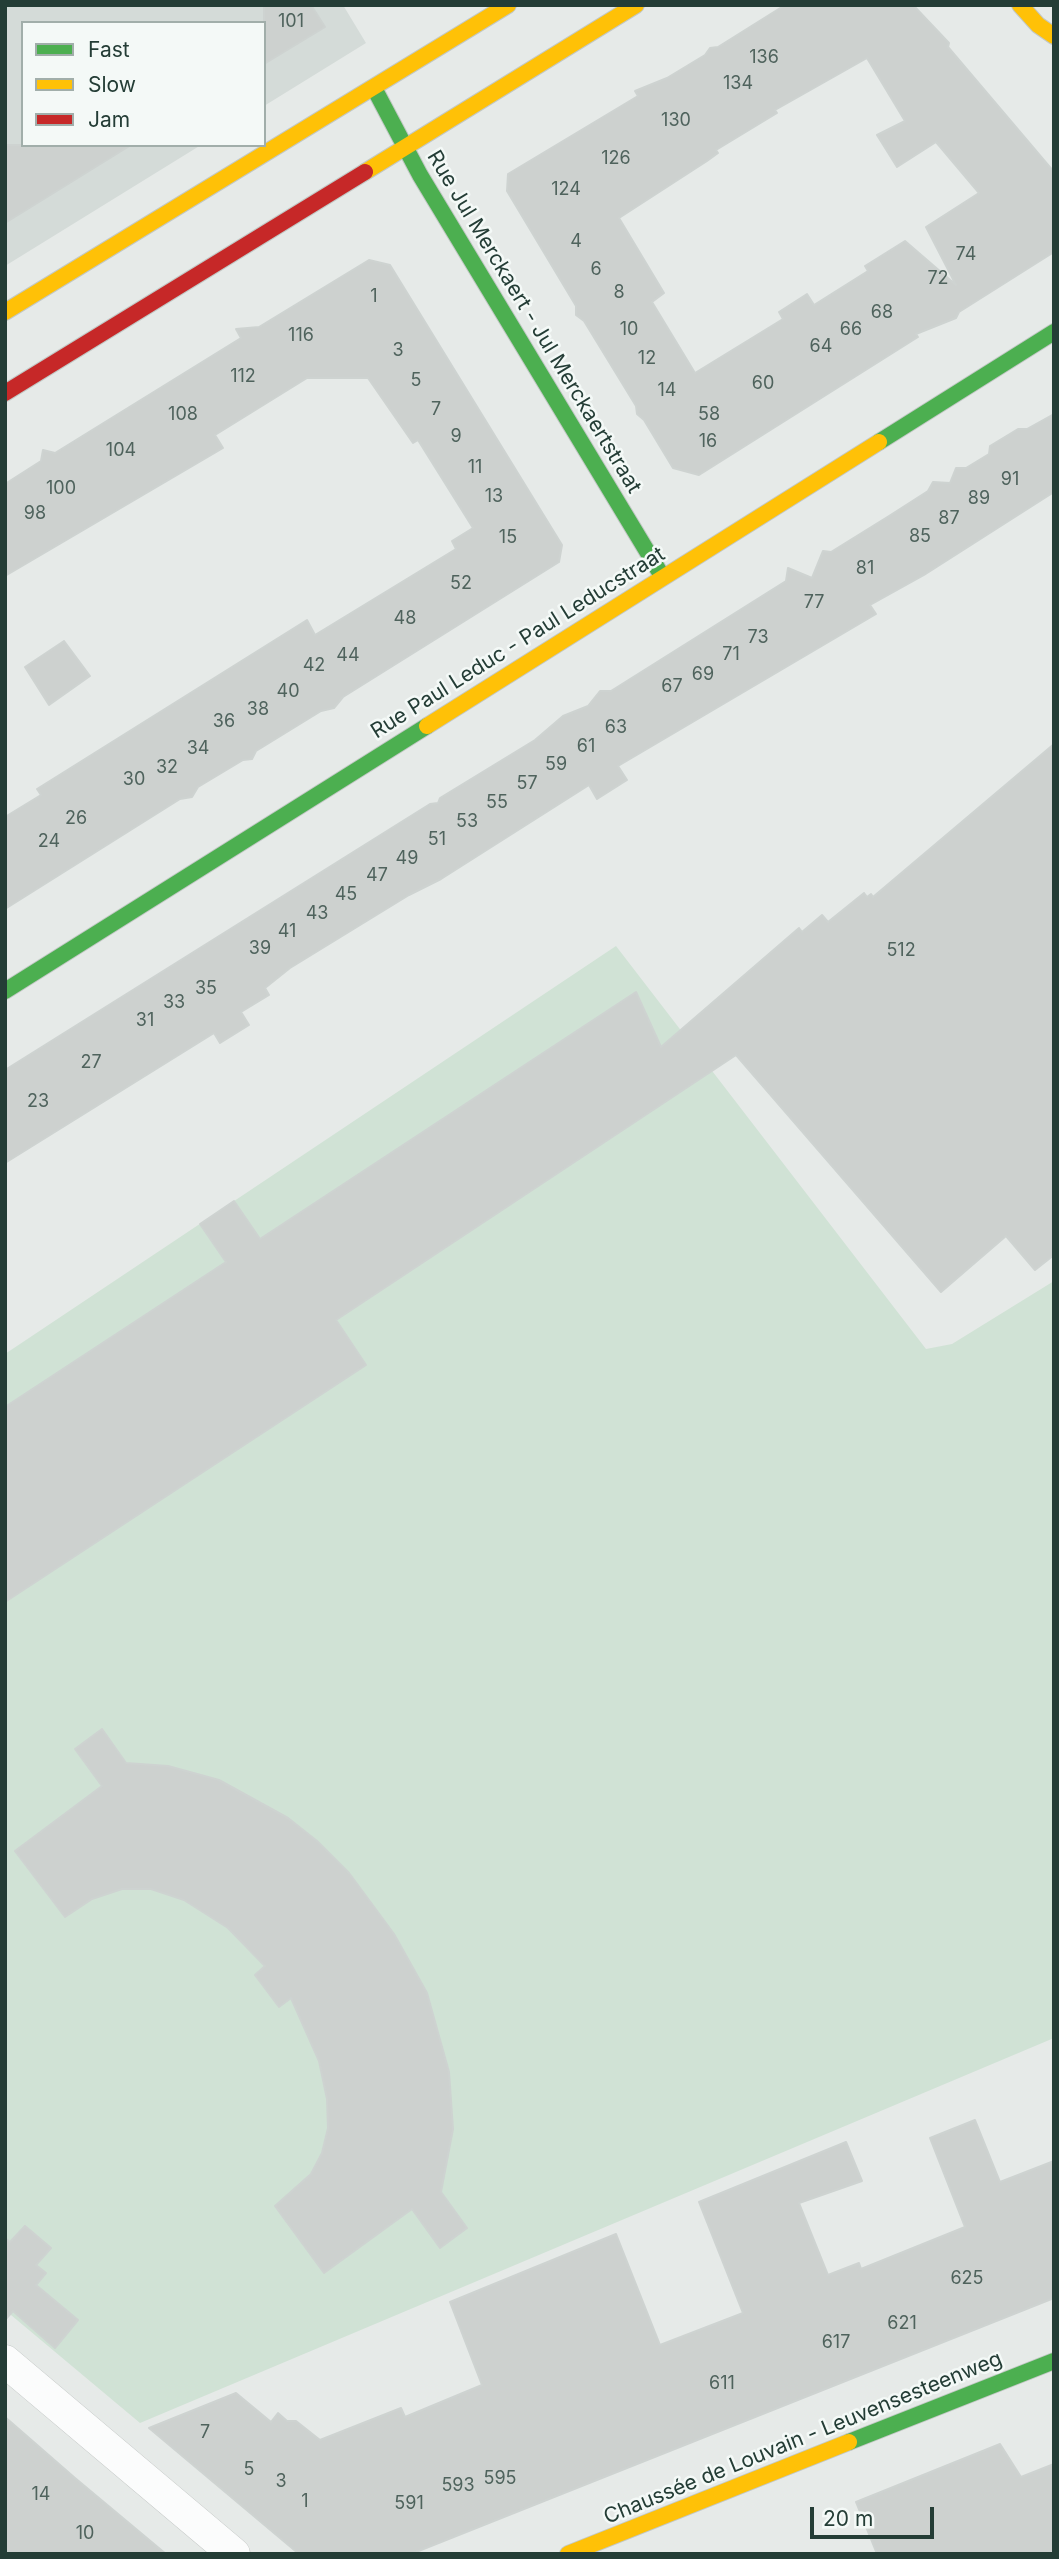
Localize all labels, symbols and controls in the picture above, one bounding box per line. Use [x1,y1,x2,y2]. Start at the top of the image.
house number: 101 [278,11,304,33]
legend [21,21,266,147]
text: Fast [88,37,130,62]
house number: 136 [749,47,779,69]
text: Slow [88,72,136,97]
house number: 134 [723,73,753,95]
text: Jam [88,107,130,132]
house number: 130 [661,110,691,132]
street label: Rue Jul Merckaert - Jul Merckaertstraat [421,146,647,498]
house number: 126 [601,148,631,170]
house number: 124 [551,179,581,201]
house number: 4 [570,231,582,253]
house number: 74 [956,244,976,266]
house number: 6 [590,259,602,281]
house number: 72 [927,268,949,290]
house number: 8 [613,282,625,304]
house number: 1 [370,286,378,308]
house number: 68 [871,302,893,324]
house number: 10 [620,319,638,341]
house number: 66 [840,319,862,341]
house number: 116 [288,325,314,347]
house number: 64 [810,336,832,358]
house number: 3 [392,340,404,362]
house number: 12 [638,348,656,370]
house number: 112 [230,366,256,388]
house number: 5 [411,370,421,392]
house number: 60 [752,373,774,395]
house number: 14 [658,380,676,402]
house number: 7 [431,399,441,421]
house number: 108 [168,404,198,426]
house number: 58 [698,404,720,426]
house number: 9 [450,426,462,448]
house number: 16 [699,431,717,453]
house number: 104 [106,440,136,462]
house number: 11 [468,457,482,479]
house number: 91 [1001,469,1019,491]
house number: 100 [46,478,76,500]
house number: 13 [485,486,503,508]
house number: 89 [968,488,990,510]
house number: 98 [24,503,46,525]
house number: 87 [938,508,960,530]
house number: 85 [909,526,931,548]
house number: 15 [499,527,517,549]
street label: Rue Paul Leduc - Paul Leducstraat [366,542,670,744]
house number: 81 [856,558,874,580]
house number: 52 [450,573,472,595]
house number: 77 [804,592,824,614]
house number: 48 [394,608,416,630]
house number: 73 [747,627,769,649]
house number: 71 [722,644,740,666]
house number: 44 [336,645,360,667]
house number: 42 [303,655,325,677]
house number: 69 [692,664,714,686]
house number: 67 [661,676,683,698]
house number: 40 [277,681,299,703]
house number: 38 [247,699,269,721]
house number: 36 [213,711,235,733]
house number: 63 [605,717,627,739]
house number: 61 [577,736,595,758]
house number: 34 [187,738,209,760]
house number: 59 [545,754,567,776]
house number: 32 [156,757,178,779]
house number: 30 [123,769,145,791]
house number: 57 [516,773,538,795]
house number: 55 [486,792,508,814]
house number: 26 [65,808,87,830]
house number: 53 [456,811,478,833]
house number: 51 [428,829,446,851]
house number: 24 [38,831,60,853]
house number: 49 [396,848,418,870]
house number: 47 [366,865,388,887]
house number: 45 [335,884,357,906]
house number: 43 [306,903,328,925]
house number: 41 [278,921,296,943]
house number: 39 [249,938,271,960]
house number: 512 [886,940,916,962]
house number: 35 [195,978,217,1000]
house number: 33 [163,992,185,1014]
house number: 31 [136,1010,154,1032]
house number: 27 [80,1052,102,1074]
house number: 23 [27,1091,49,1113]
house number: 625 [950,2268,984,2290]
house number: 621 [887,2313,917,2335]
house number: 617 [822,2332,850,2354]
street label: Chaussée de Louvain - Leuvensesteenweg [600,2346,1006,2530]
house number: 611 [709,2373,735,2395]
house number: 7 [200,2422,210,2444]
house number: 5 [244,2459,254,2481]
house number: 595 [483,2468,517,2490]
house number: 3 [275,2471,287,2493]
house number: 593 [441,2475,475,2497]
house number: 14 [32,2484,50,2506]
house number: 1 [301,2491,309,2513]
scale bar [814,2492,938,2536]
house number: 591 [394,2493,424,2515]
text: 20 m [823,2506,873,2531]
house number: 10 [76,2523,94,2545]

